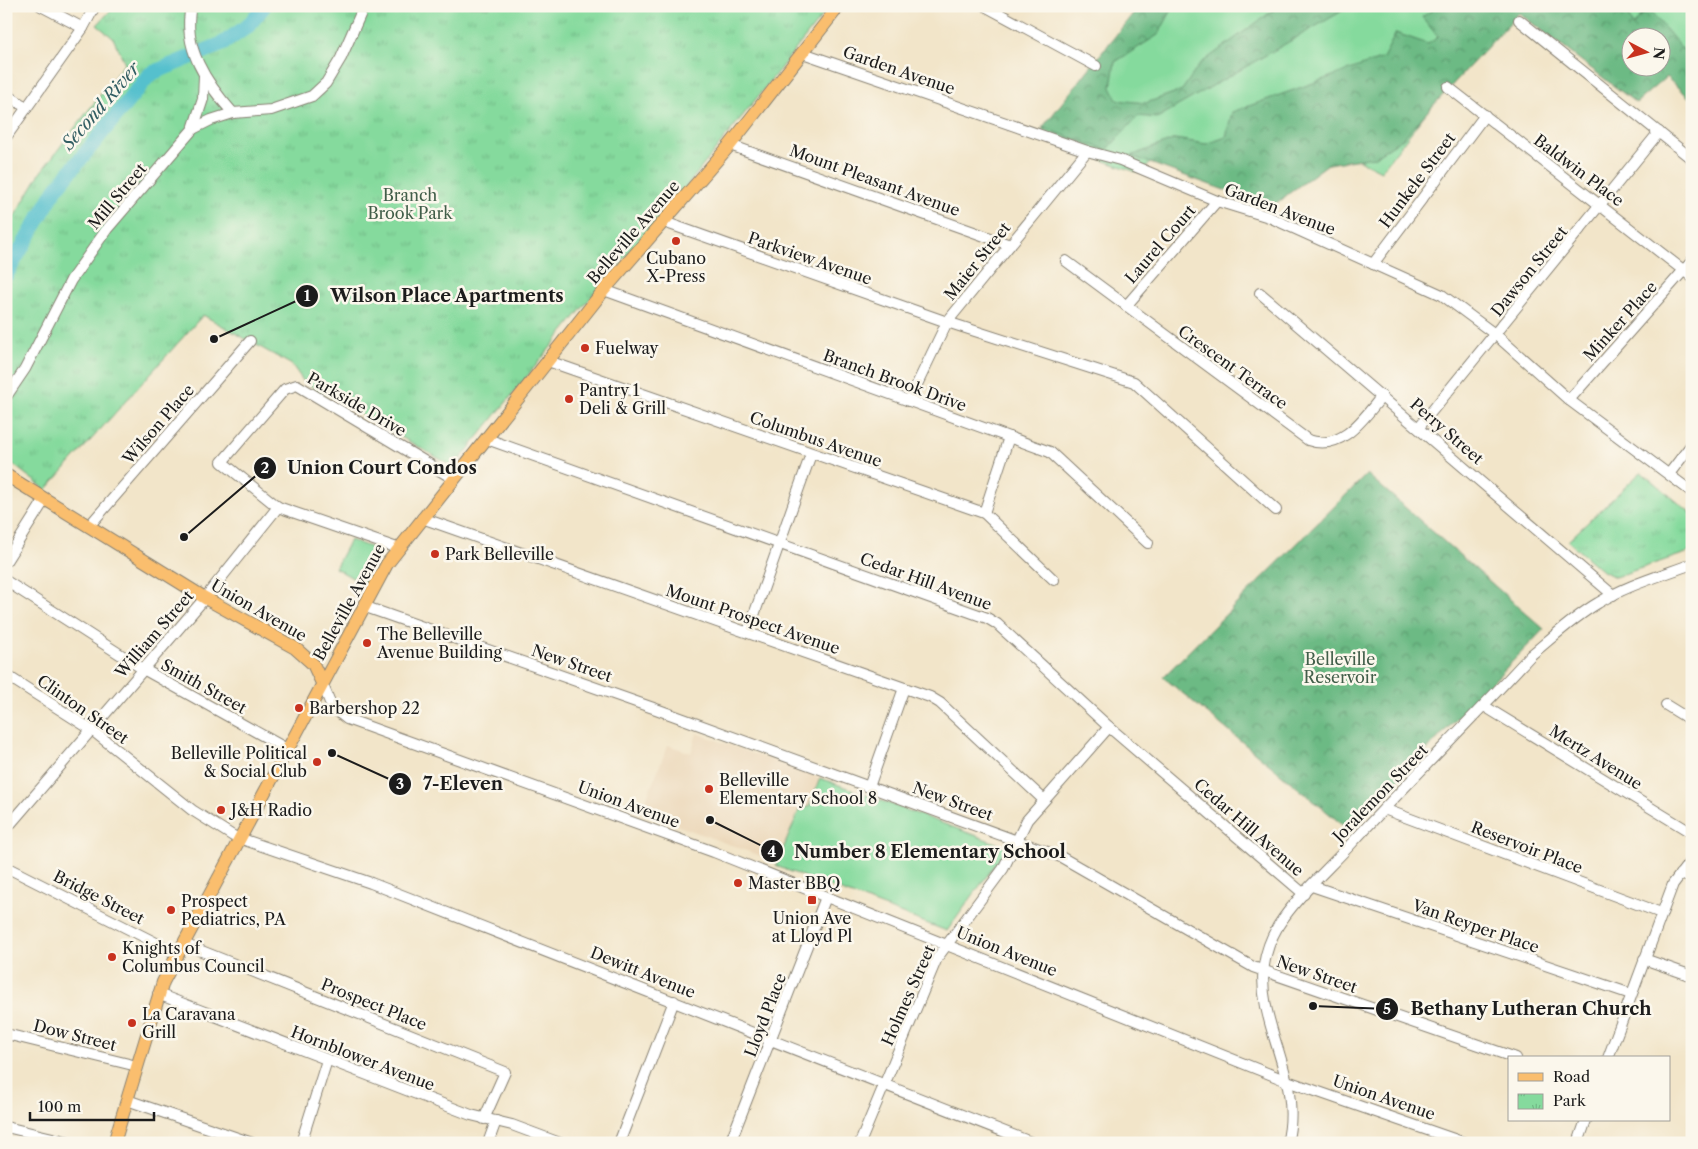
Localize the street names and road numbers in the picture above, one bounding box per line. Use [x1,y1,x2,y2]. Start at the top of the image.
street label: Garden Avenue [840,41,958,99]
street label: Hunkele Street [1375,128,1460,232]
street label: Baldwin Place [1530,130,1628,210]
street label: Mount Pleasant Avenue [787,140,963,220]
street label: Mill Street [84,159,151,233]
street label: Belleville Avenue [583,176,683,288]
street label: Garden Avenue [1222,179,1338,239]
street label: Laurel Court [1120,200,1200,287]
street label: Maier Street [940,218,1015,304]
street label: Dawson Street [1487,222,1572,320]
street label: Parkview Avenue [745,227,875,289]
street label: Minker Place [1579,277,1661,365]
street label: Crescent Terrace [1174,321,1292,413]
street label: Branch Brook Drive [821,345,969,415]
street label: Parkside Drive [304,368,410,440]
street label: Wilson Place [117,380,198,469]
street label: Perry Street [1406,394,1488,468]
street label: Columbus Avenue [747,407,885,471]
street label: Belleville Avenue [309,540,389,664]
street label: Cedar Hill Avenue [857,548,995,614]
street label: Union Avenue [208,575,310,645]
street label: Mount Prospect Avenue [663,580,843,658]
street label: William Street [110,586,198,683]
street label: New Street [529,640,615,686]
street label: Smith Street [158,654,251,718]
street label: Clinton Street [33,670,133,748]
street label: Mertz Avenue [1546,720,1646,794]
street label: Joralemon Street [1326,740,1432,848]
street label: Cedar Hill Avenue [1190,774,1308,880]
street label: Union Avenue [575,776,683,832]
street label: New Street [910,777,996,825]
street label: Reservoir Place [1468,817,1586,877]
street label: Bridge Street [50,866,148,929]
street label: Van Reyper Place [1409,895,1542,957]
street label: Union Avenue [954,922,1060,980]
street label: Holmes Street [877,941,939,1049]
street label: Dewitt Avenue [588,942,699,1002]
street label: New Street [1274,951,1360,997]
street label: Lloyd Place [740,970,790,1060]
street label: Prospect Place [318,974,430,1034]
street label: Dow Street [32,1015,119,1055]
street label: Hornblower Avenue [288,1021,438,1095]
street label: Union Avenue [1330,1070,1438,1124]

